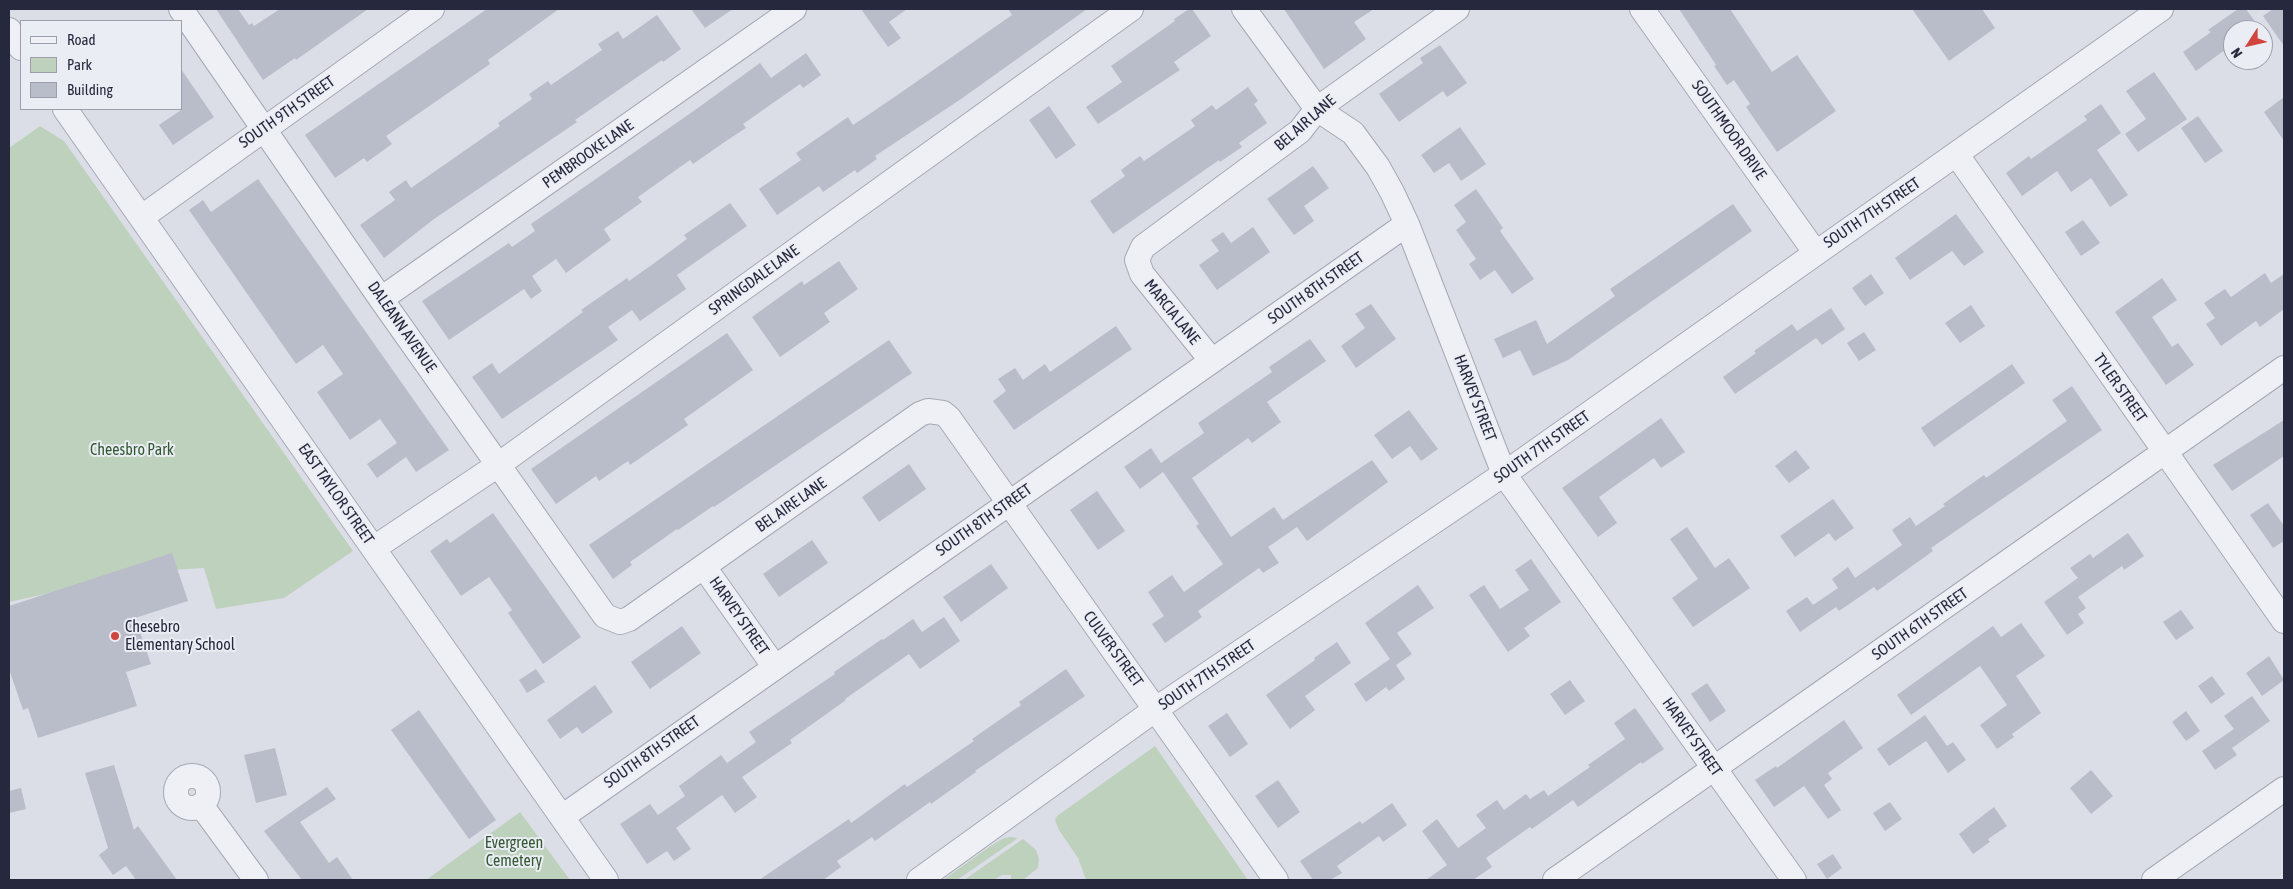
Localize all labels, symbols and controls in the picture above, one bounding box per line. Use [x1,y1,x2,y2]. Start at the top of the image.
legend [20,20,182,110]
north arrow [2223,20,2273,70]
text: Road [67,31,96,48]
text: N [2228,45,2245,61]
text: Park [67,56,92,73]
street label: SOUTH 9TH STREET [235,72,339,152]
street label: SOUTHMOOR DRIVE [1688,77,1770,183]
text: Building [67,81,113,98]
street label: BEL AIR LANE [1270,91,1340,155]
street label: PEMBROOKE LANE [539,116,637,192]
street label: SOUTH 7TH STREET [1820,174,1924,252]
street label: SPRINGDALE LANE [705,241,803,319]
street label: SOUTH 8TH STREET [1264,248,1368,328]
street label: MARCIA LANE [1140,276,1204,348]
street label: DALEANN AVENUE [364,278,440,376]
street label: TYLER STREET [2089,350,2151,426]
street label: HARVEY STREET [1450,352,1500,444]
street label: SOUTH 7TH STREET [1490,407,1594,487]
park label: Cheesbro Park [90,440,174,460]
street label: EAST TAYLOR STREET [294,440,378,548]
street label: BEL AIRE LANE [752,474,830,536]
street label: SOUTH 8TH STREET [932,480,1036,560]
street label: HARVEY STREET [705,573,773,659]
street label: SOUTH 6TH STREET [1868,584,1972,664]
street label: CULVER STREET [1079,607,1147,691]
place label: Chesebro Elementary School [125,617,235,655]
marker: Chesebro Elementary School [109,630,121,642]
street label: SOUTH 7TH STREET [1155,636,1259,714]
street label: HARVEY STREET [1658,694,1726,780]
street label: SOUTH 8TH STREET [600,712,704,792]
park label: Evergreen Cemetery [485,833,543,871]

